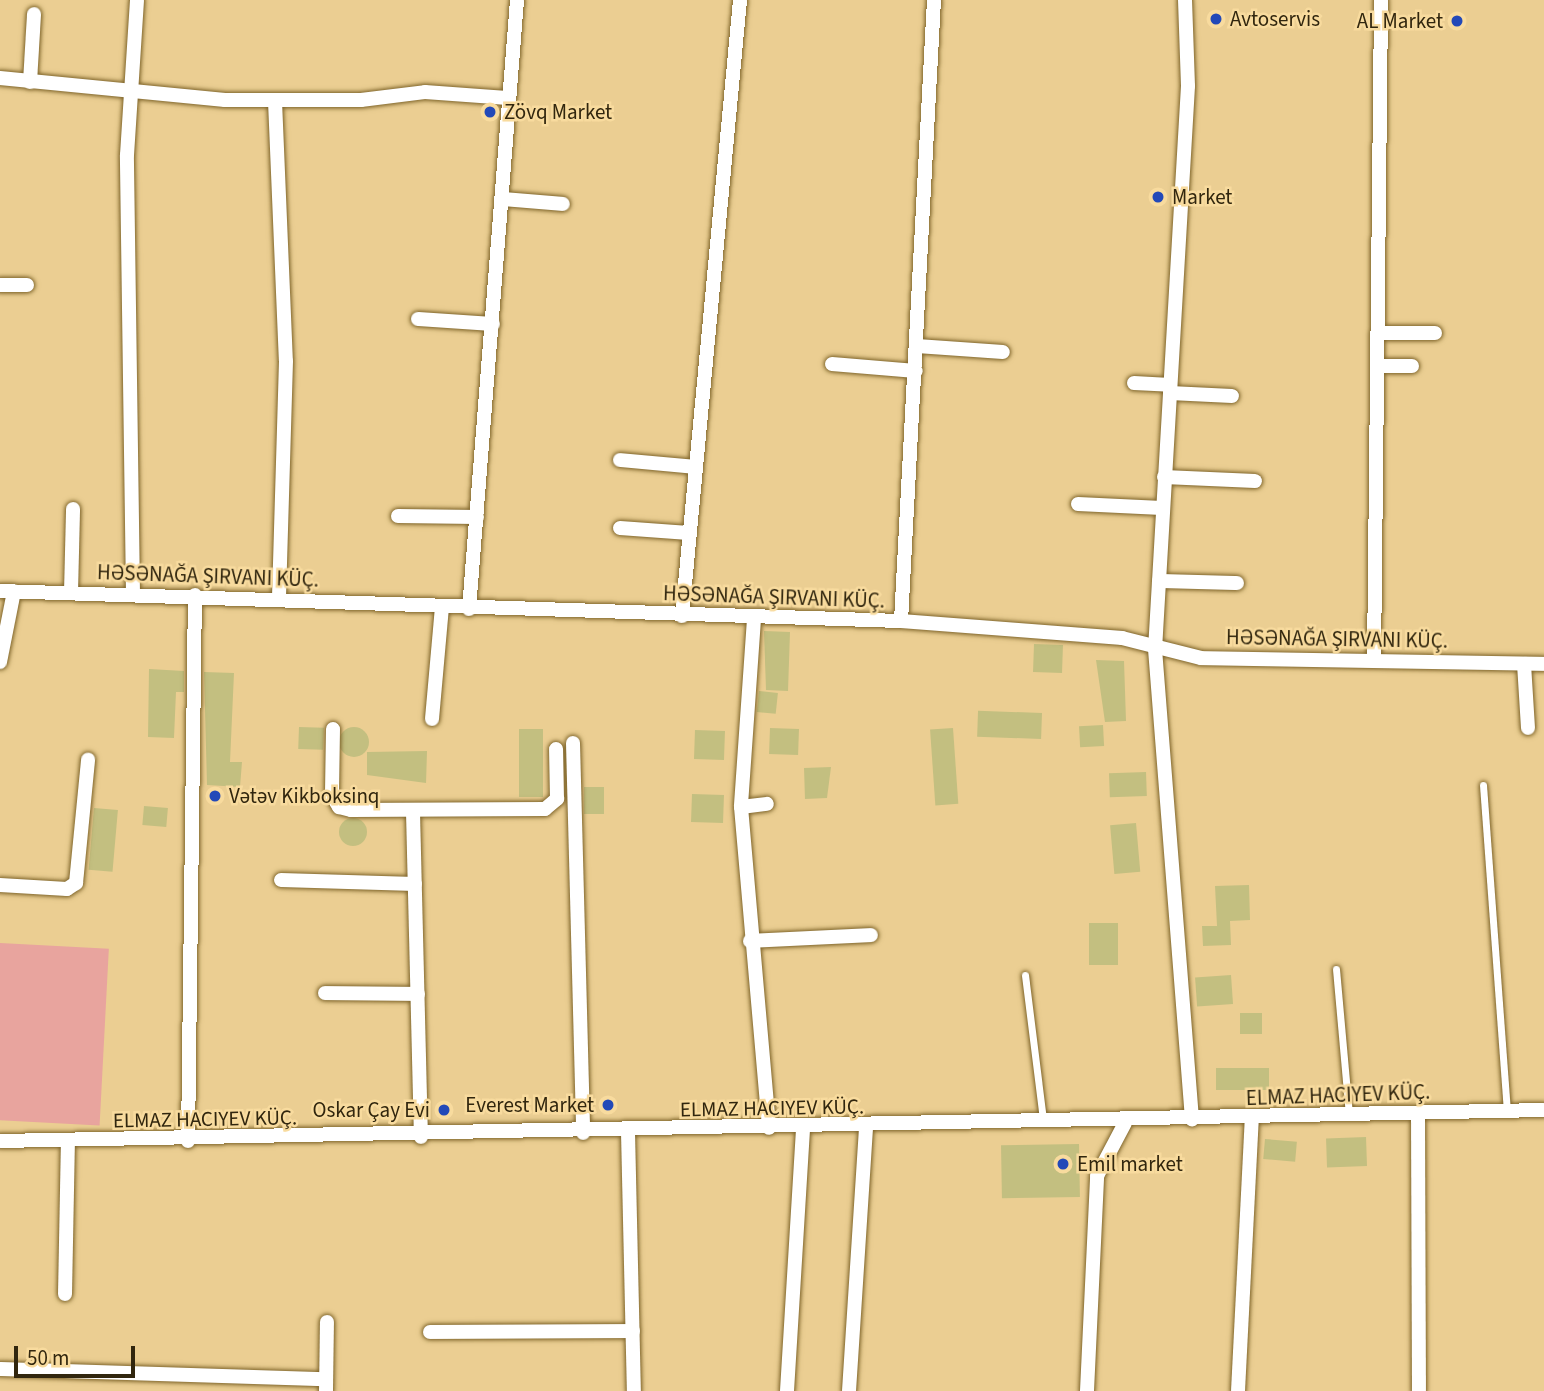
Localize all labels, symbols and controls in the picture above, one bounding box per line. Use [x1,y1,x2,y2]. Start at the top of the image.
place label: Avtoservis [1230,6,1320,32]
place label: AL Market [1357,8,1443,34]
marker: Avtoservis [1208,11,1224,27]
marker: AL Market [1449,13,1465,29]
place label: Zövq Market [504,99,612,125]
marker: Zövq Market [482,104,498,120]
place label: Market [1172,184,1232,210]
marker: Market [1150,189,1166,205]
street label: HƏSƏNAĞA ŞIRVANI KÜÇ. [97,560,319,592]
street label: HƏSƏNAĞA ŞIRVANI KÜÇ. [663,581,885,613]
street label: HƏSƏNAĞA ŞIRVANI KÜÇ. [1226,624,1448,654]
place label: Vətəv Kikboksinq [229,783,380,809]
marker: Vətəv Kikboksinq [207,788,223,804]
street label: ELMAZ HACIYEV KÜÇ. [1245,1079,1431,1111]
place label: Everest Market [465,1092,594,1118]
street label: ELMAZ HACIYEV KÜÇ. [680,1094,864,1122]
place label: Oskar Çay Evi [313,1097,430,1123]
marker: Everest Market [600,1097,616,1113]
marker: Oskar Çay Evi [436,1102,452,1118]
street label: ELMAZ HACIYEV KÜÇ. [113,1105,297,1133]
place label: Emil market [1077,1151,1183,1177]
marker: Emil market [1055,1156,1071,1172]
scale bar [18,1332,138,1376]
text: 50 m [27,1343,69,1373]

